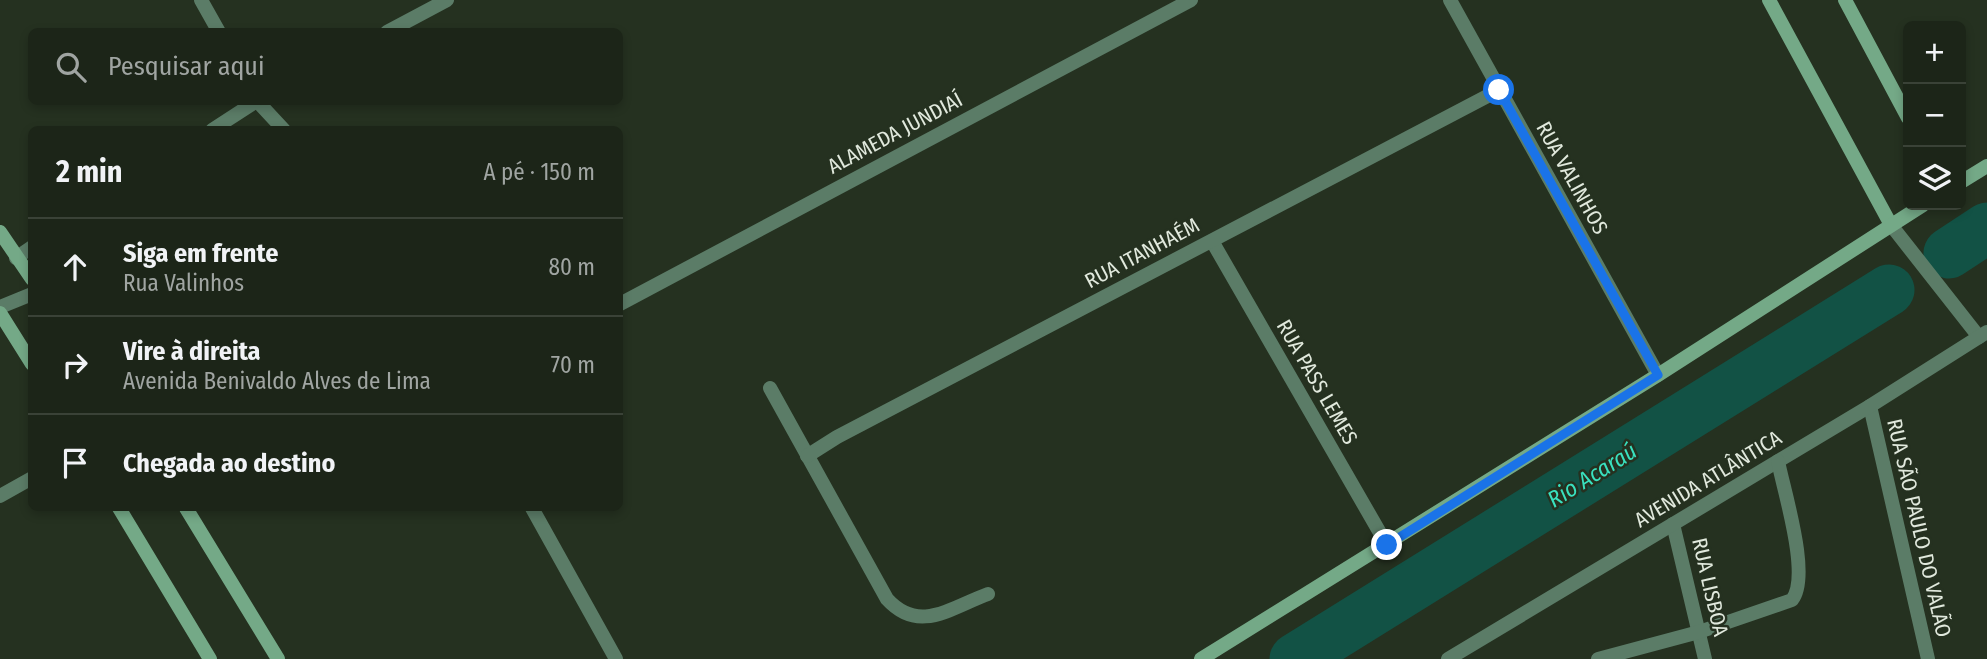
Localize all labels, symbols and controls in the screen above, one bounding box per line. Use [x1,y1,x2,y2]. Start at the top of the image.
map controls [1903,21,1966,210]
button: + [1903,21,1966,84]
search box [28,28,623,105]
icon: search [52,48,90,86]
text: Pesquisar aqui [108,51,265,82]
route start [1483,74,1514,105]
button: − [1903,84,1966,147]
street label: ALAMEDA JUNDIAÍ [823,86,967,180]
street label: RUA VALINHOS [1530,117,1614,239]
button: layers [1903,147,1966,210]
text: 2 min [56,154,123,190]
text: A pé · 150 m [484,158,595,186]
street label: RUA ITANHAÉM [1080,212,1204,294]
text: Siga em frente [123,238,278,269]
icon: ahead [56,248,94,286]
text: 80 m [548,253,595,281]
text: Rua Valinhos [123,269,244,297]
street label: RUA PASS LEMES [1271,315,1363,449]
text: Vire à direita [123,336,261,367]
icon: right [56,346,94,384]
text: 70 m [551,351,595,379]
text: Avenida Benivaldo Alves de Lima [123,367,431,395]
street label: RUA SÃO PAULO DO VALÃO [1881,416,1957,640]
street label: AVENIDA ATLÂNTICA [1630,425,1786,533]
water label: Rio Acaraú [1542,437,1642,513]
icon: arrive [56,444,94,482]
text: Chegada ao destino [123,448,335,479]
route end [1371,529,1402,560]
street label: RUA LISBOA [1686,535,1734,639]

